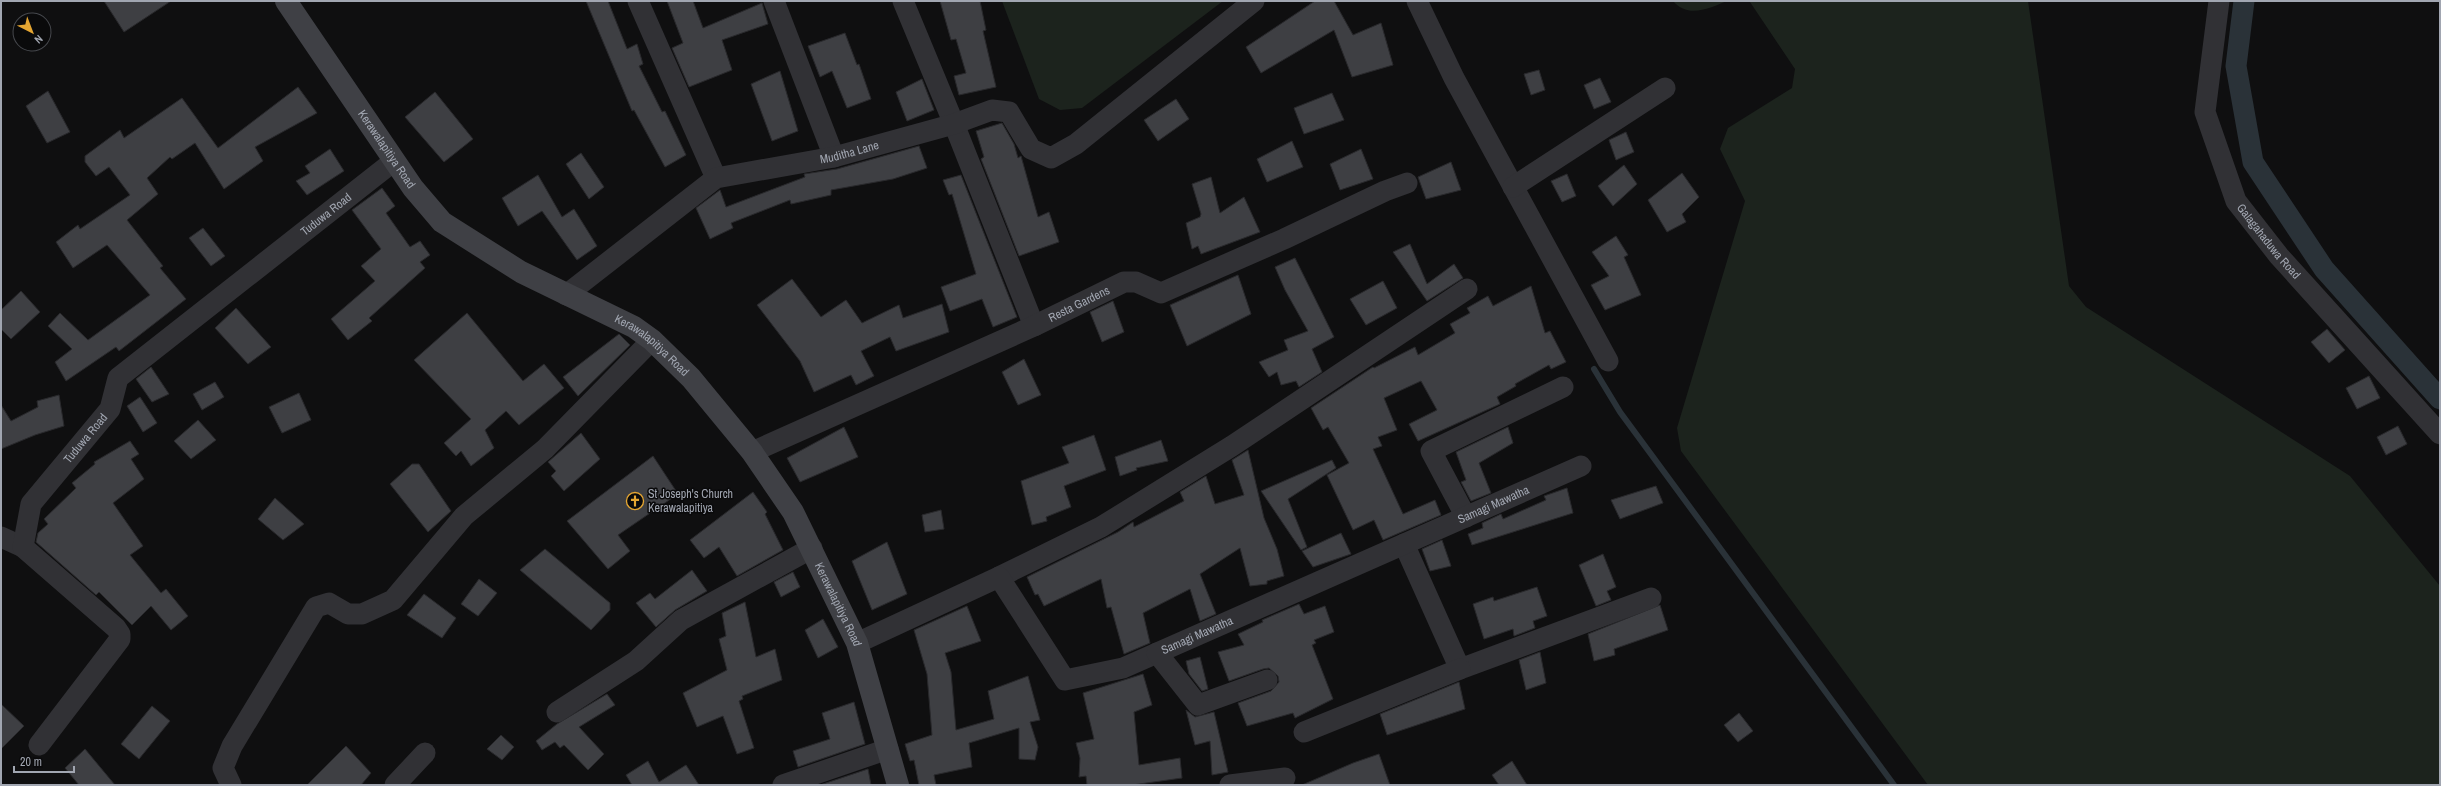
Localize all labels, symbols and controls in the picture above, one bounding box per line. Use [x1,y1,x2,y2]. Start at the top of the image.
north arrow [12,12,52,52]
text: N [32,32,46,47]
street label: Kerawalapitiya Road [354,107,419,191]
street label: Muditha Lane [819,137,881,167]
street label: Tuduwa Road [297,189,355,239]
street label: Galagahaduwa Road [2233,200,2304,282]
street label: Resta Gardens [1046,282,1112,326]
street label: Kerawalapitiya Road [612,311,692,380]
street label: Tuduwa Road [60,410,111,467]
street label: Samagi Mawatha [1455,482,1532,527]
place label: St Joseph's Church Kerawalapitiya [648,486,733,516]
church icon: St Joseph's Church Kerawalapitiya [625,491,645,511]
street label: Kerawalapitiya Road [811,560,865,648]
street label: Samagi Mawatha [1159,612,1236,658]
scale bar [14,748,74,774]
text: 20 m [20,754,42,770]

